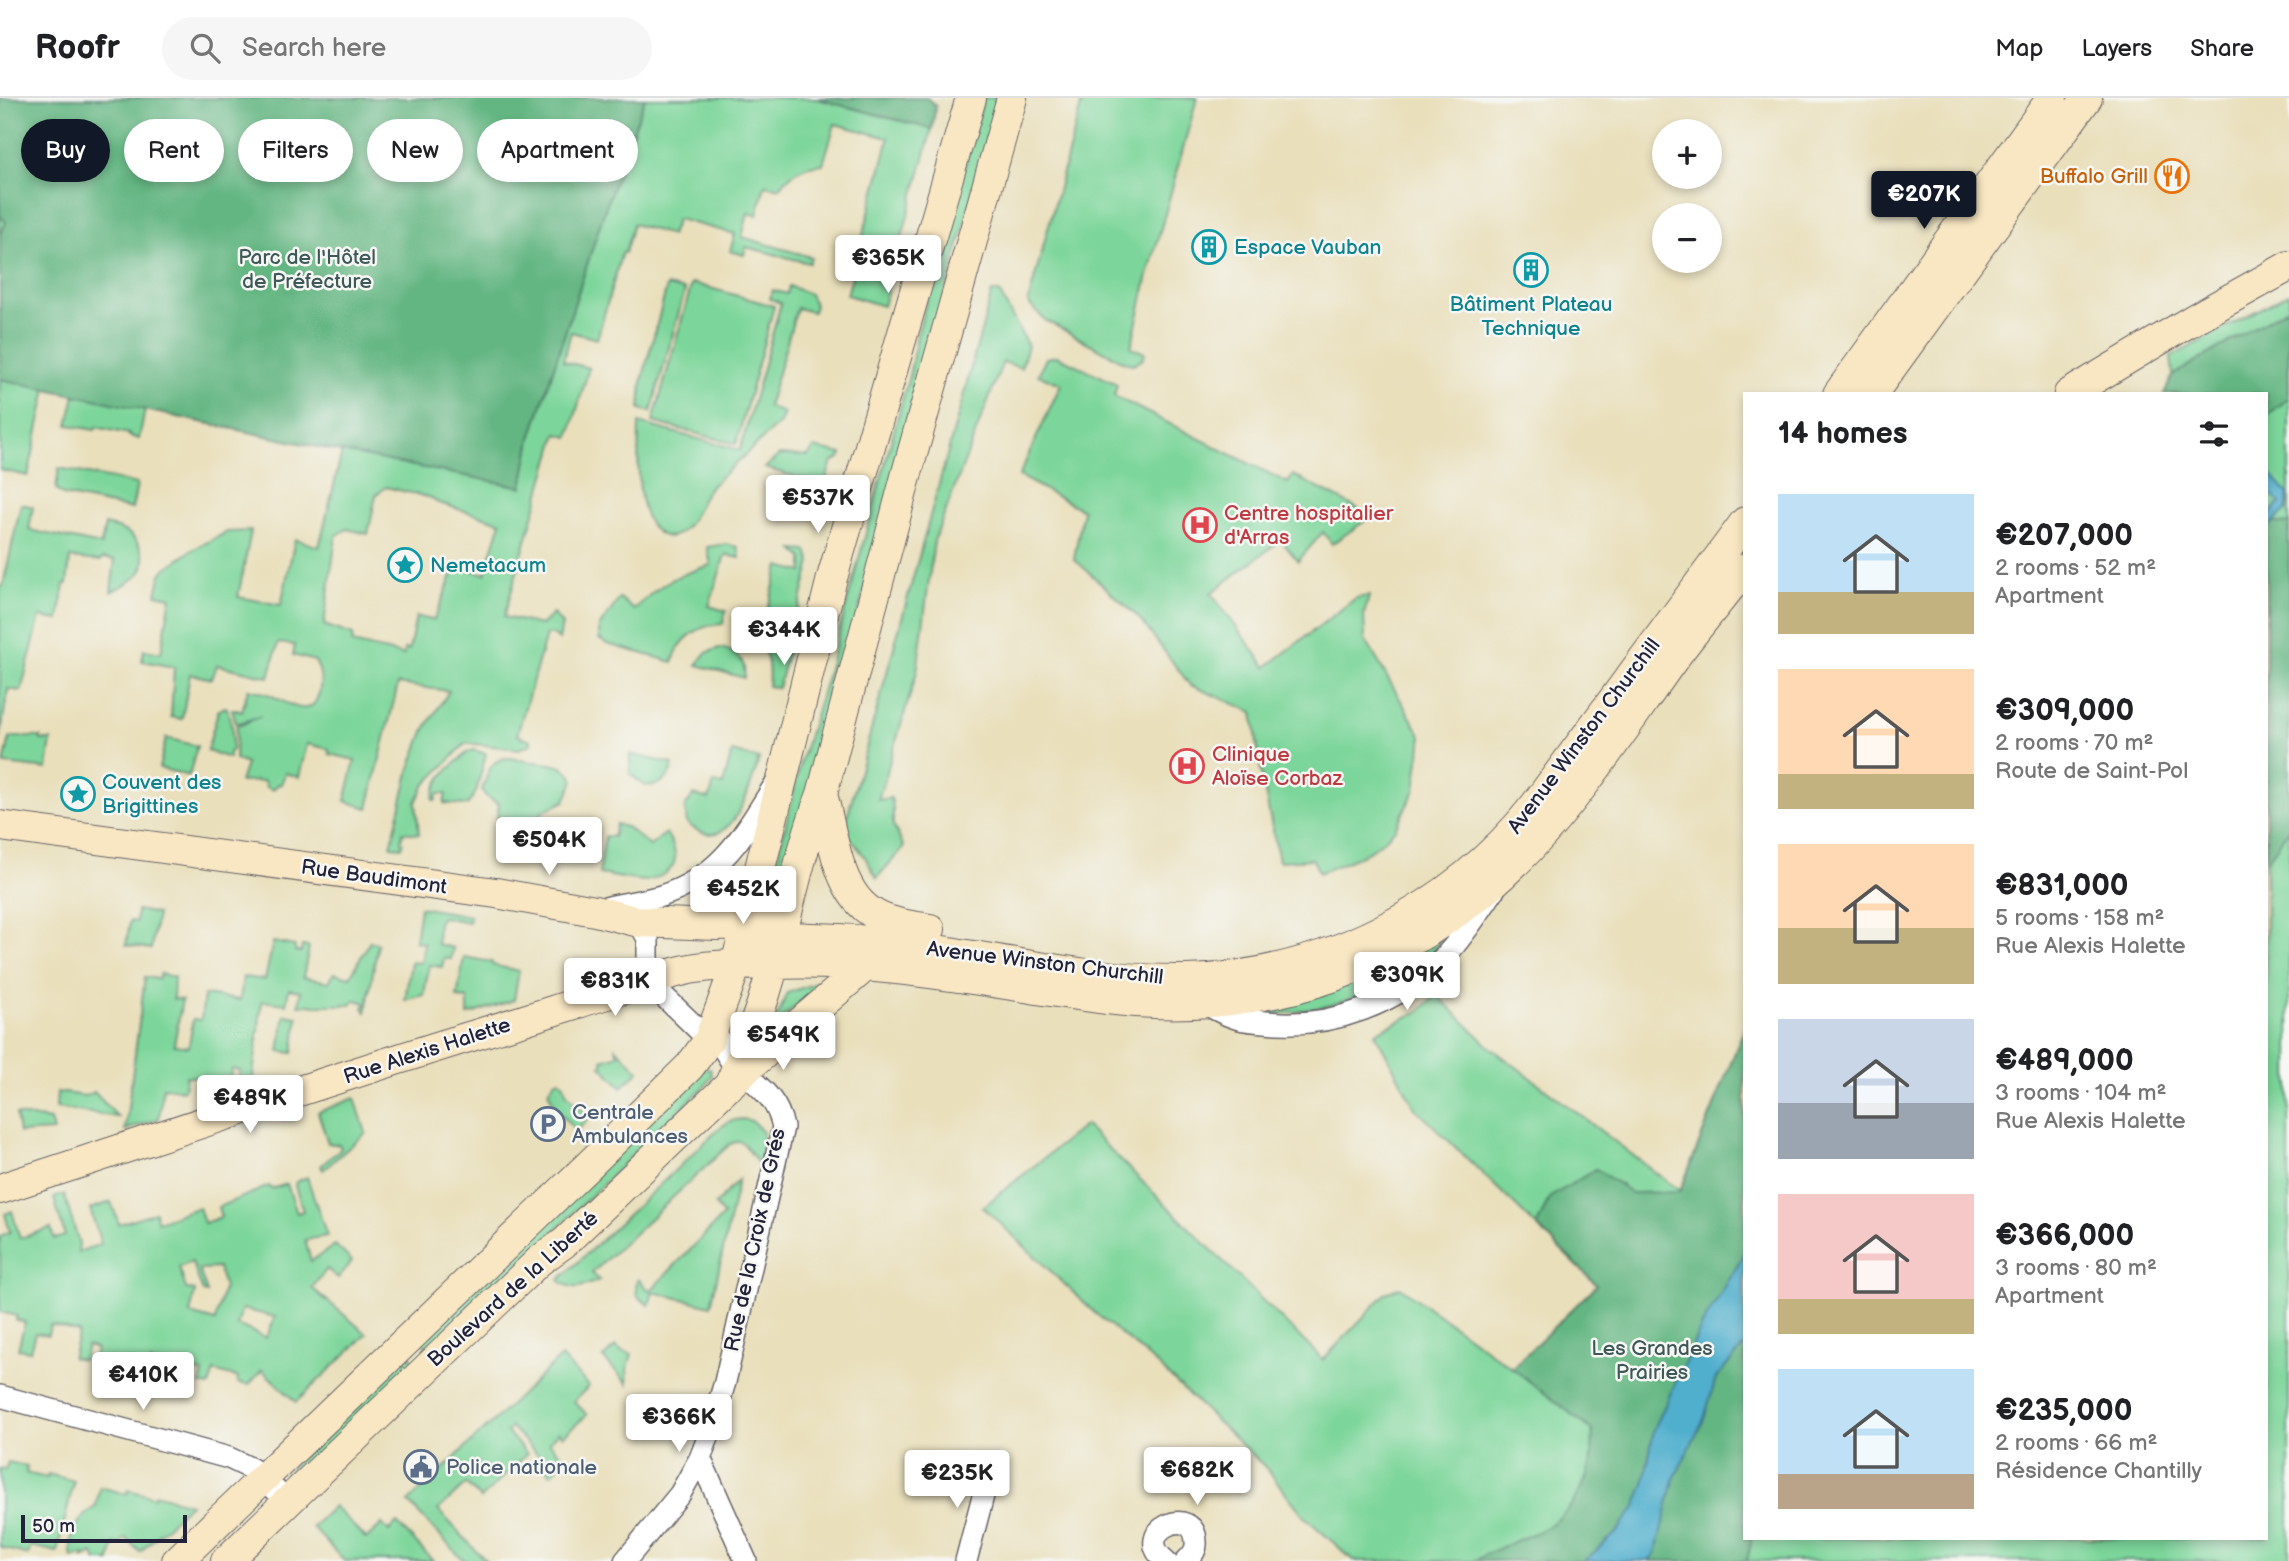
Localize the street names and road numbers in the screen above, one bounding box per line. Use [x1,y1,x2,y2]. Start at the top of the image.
street label: Avenue Winston Churchill [1502,633,1666,839]
street label: Rue Baudimont [299,854,449,900]
street label: Avenue Winston Churchill [925,936,1165,990]
street label: Rue Alexis Halette [340,1012,514,1090]
street label: Rue de la Croix de Grés [719,1126,791,1354]
street label: Boulevard de la Liberté [422,1206,604,1372]

